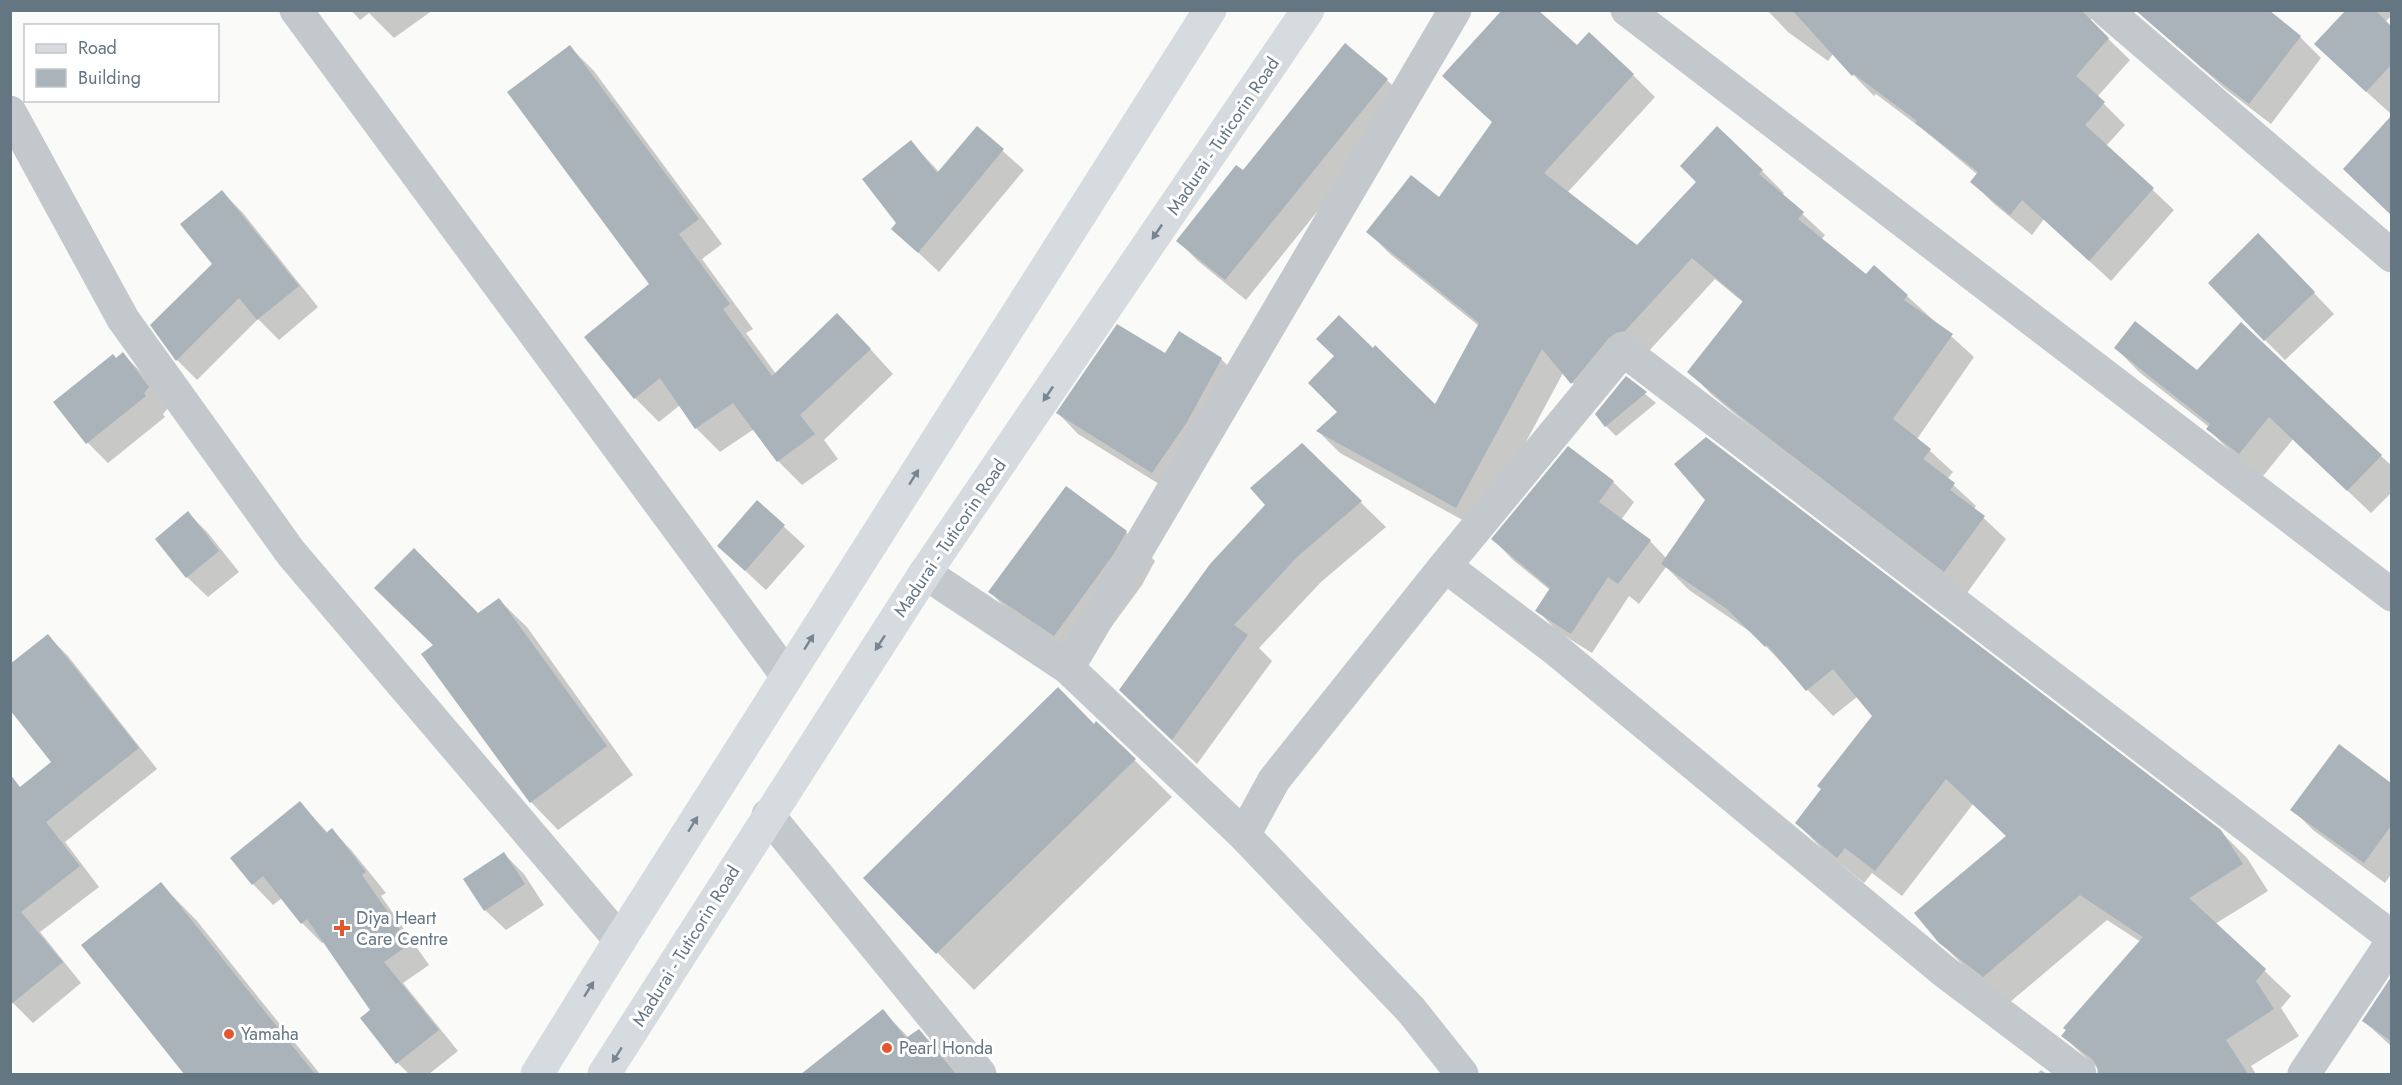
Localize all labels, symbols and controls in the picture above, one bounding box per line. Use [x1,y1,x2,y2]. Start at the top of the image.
legend [24,24,219,102]
text: Road [78,35,117,61]
street label: Madurai - Tuticorin Road [1160,52,1286,220]
text: Building [78,65,141,91]
one-way arrow [1151,224,1163,240]
one-way arrow [1042,385,1054,401]
street label: Madurai - Tuticorin Road [887,454,1013,622]
one-way arrow [908,469,919,485]
one-way arrow [804,633,815,650]
one-way arrow [875,635,886,651]
one-way arrow [688,816,699,832]
street label: Madurai - Tuticorin Road [626,861,746,1031]
place label: Diya Heart Care Centre [356,905,448,952]
marker: Diya Heart Care Centre [333,919,351,937]
one-way arrow [584,981,595,997]
place label: Yamaha [241,1021,299,1047]
marker: Yamaha [222,1027,236,1041]
place label: Pearl Honda [899,1035,993,1061]
marker: Pearl Honda [880,1041,894,1055]
one-way arrow [611,1046,622,1063]

